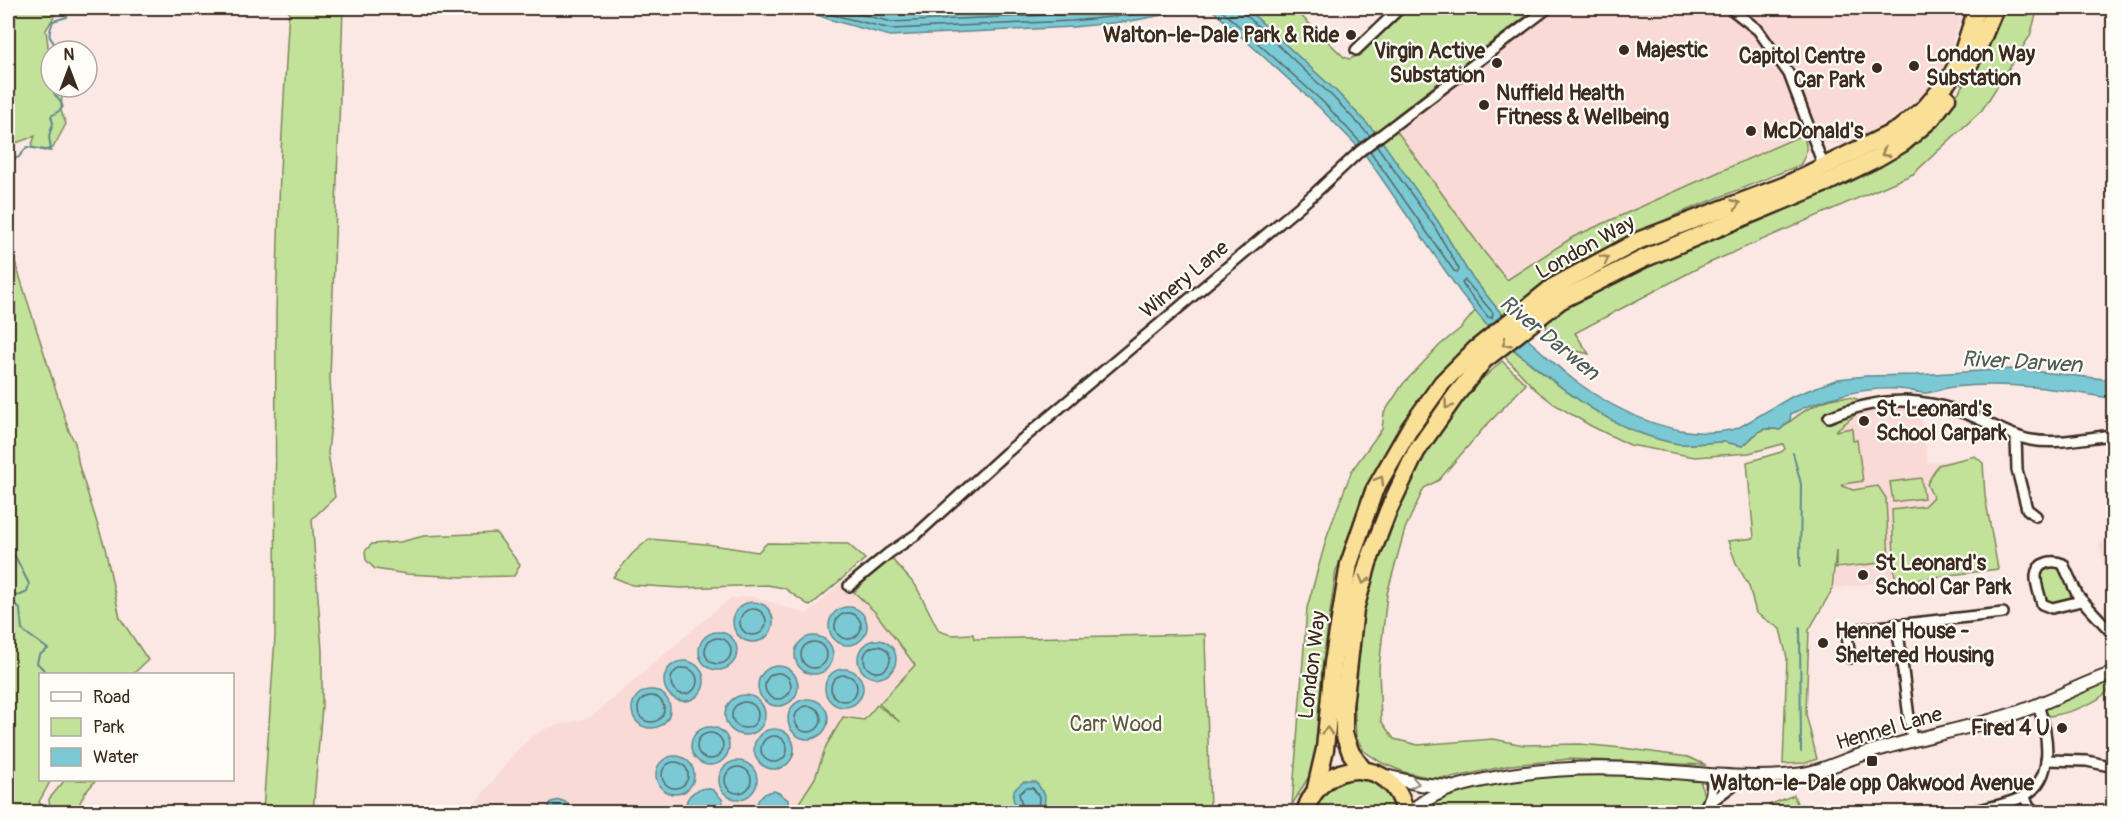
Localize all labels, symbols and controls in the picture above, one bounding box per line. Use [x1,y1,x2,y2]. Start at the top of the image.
place label: Walton-le-Dale Park & Ride [1103,22,1340,49]
marker: Walton-le-Dale Park & Ride [1344,28,1358,42]
place label: Majestic [1636,37,1709,64]
place label: Virgin Active Substation [1374,38,1486,89]
north arrow [39,39,99,99]
place label: London Way Substation [1926,41,2035,92]
marker: Majestic [1617,43,1631,57]
place label: Capitol Centre Car Park [1739,43,1866,94]
text: N [64,45,75,65]
marker: Virgin Active Substation [1490,56,1504,70]
marker: London Way Substation [1907,59,1921,73]
marker: Capitol Centre Car Park [1870,61,1884,75]
place label: Nuffield Health Fitness & Wellbeing [1496,80,1669,131]
marker: Nuffield Health Fitness & Wellbeing [1477,98,1491,112]
place label: McDonald's [1763,118,1864,145]
marker: McDonald's [1744,124,1758,138]
one-way arrow [1881,146,1891,158]
one-way arrow [1730,199,1741,211]
street label: London Way [1531,209,1639,286]
street label: Winery Lane [1134,234,1235,324]
one-way arrow [1598,255,1609,266]
water label: River Darwen [1494,289,1606,387]
one-way arrow [1502,335,1513,346]
water label: River Darwen [1961,345,2084,379]
place label: St. Leonard's School Carpark [1876,396,2007,447]
one-way arrow [1444,399,1455,410]
marker: St. Leonard's School Carpark [1857,414,1871,428]
one-way arrow [1373,476,1384,486]
place label: St Leonard's School Car Park [1875,550,2012,601]
marker: St Leonard's School Car Park [1856,568,1870,582]
one-way arrow [1359,574,1371,585]
street label: London Way [1292,609,1333,721]
place label: Hennel House - Sheltered Housing [1835,618,1994,669]
marker: Hennel House - Sheltered Housing [1816,636,1830,650]
legend [39,673,234,781]
text: Road [93,686,130,709]
street label: Hennel Lane [1833,700,1946,757]
park label: Carr Wood [1069,711,1163,738]
place label: Fired 4 U [1971,715,2050,742]
text: Park [93,716,125,739]
marker: Fired 4 U [2055,721,2069,735]
one-way arrow [1320,727,1333,736]
text: Water [93,746,139,769]
marker: Walton-le-Dale opp Oakwood Avenue [1865,754,1879,768]
place label: Walton-le-Dale opp Oakwood Avenue [1710,770,2035,797]
one-way arrow [1409,776,1419,789]

